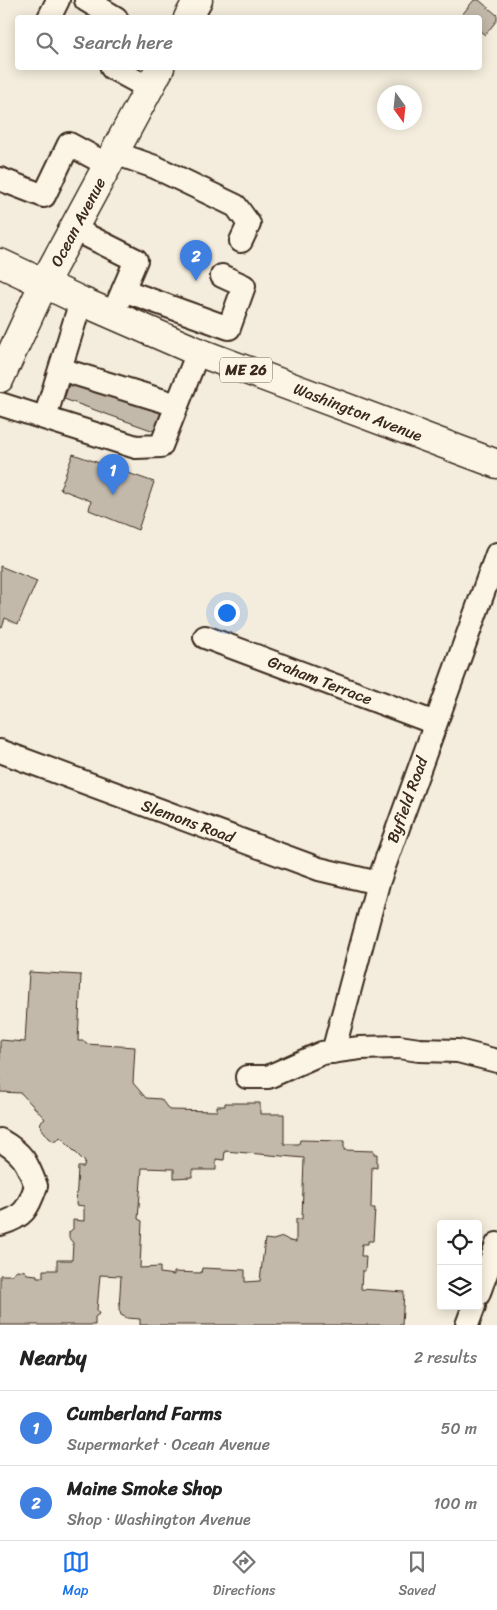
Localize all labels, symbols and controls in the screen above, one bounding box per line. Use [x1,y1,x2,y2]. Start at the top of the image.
search box [15,15,482,70]
text: Search here [73,26,173,59]
icon: search [33,29,61,57]
north arrow [377,85,422,130]
street label: Ocean Avenue [42,172,114,272]
pin: 2 [180,240,212,281]
road number: ME 26 [220,358,272,382]
street label: Washington Avenue [289,374,427,450]
pin: 1 [97,454,129,495]
your location [214,600,240,626]
street label: Graham Terrace [263,647,377,713]
street label: Byfield Road [378,751,437,847]
street label: Slemons Road [137,791,240,852]
map controls [437,1220,482,1310]
button: locate [437,1220,482,1265]
button: layers [437,1265,482,1310]
text: Nearby [20,1339,86,1377]
text: 2 results [414,1343,477,1372]
text: Cumberland Farms [67,1397,222,1430]
text: 1 [33,1414,39,1443]
text: 50 m [441,1414,477,1443]
text: Supermarket · Ocean Avenue [67,1430,270,1459]
text: Maine Smoke Shop [67,1472,222,1505]
text: 2 [31,1489,41,1518]
text: 100 m [433,1489,477,1518]
text: Shop · Washington Avenue [67,1505,251,1534]
tab: Map [62,1548,90,1603]
tab: Directions [213,1548,275,1603]
tab: Saved [399,1548,435,1603]

